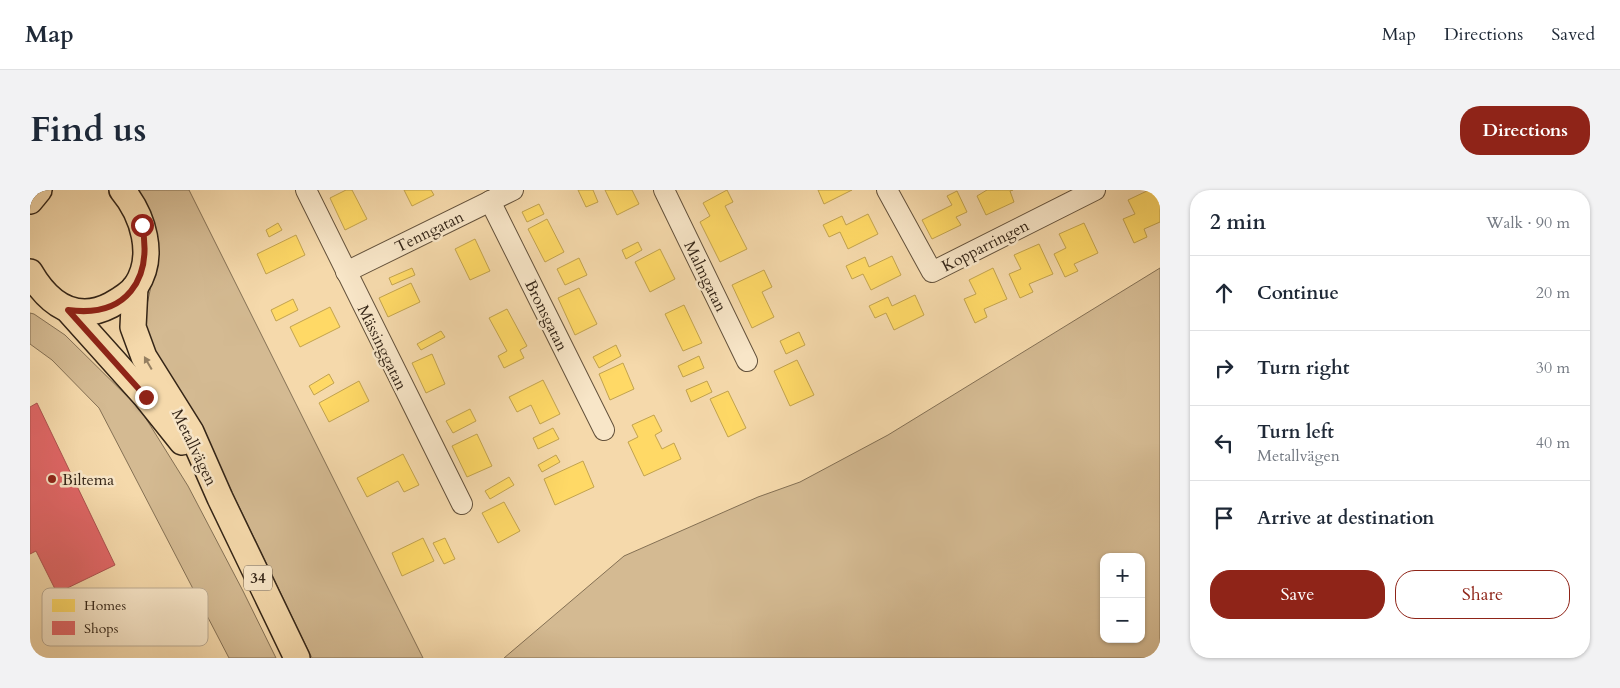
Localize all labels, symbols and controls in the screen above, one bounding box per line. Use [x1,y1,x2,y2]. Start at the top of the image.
text: Map [25,18,74,51]
text: Map [1382,22,1416,47]
text: Directions [1444,22,1523,47]
text: Saved [1551,22,1595,47]
text: Find us [30,106,146,154]
button: Directions [1460,106,1590,155]
street label: Tenngatan [391,206,468,258]
text: 2 min [1210,208,1266,237]
text: Walk · 90 m [1486,212,1570,234]
route start [131,214,154,237]
street label: Kopparringen [938,215,1033,277]
street label: Malmgatan [678,237,732,316]
street label: Bronsgatan [519,276,573,355]
icon: ahead [1210,279,1238,307]
text: Continue [1257,280,1339,306]
text: 20 m [1536,282,1570,304]
street label: Mässinggatan [352,301,412,394]
icon: right [1210,354,1238,382]
text: Turn right [1257,355,1349,381]
one-way arrow [143,356,152,369]
text: 30 m [1536,357,1570,379]
route end [135,386,158,409]
street label: Metallvägen [166,405,222,490]
text: Turn left [1257,419,1334,445]
icon: left [1210,429,1238,457]
text: 40 m [1536,432,1570,454]
text: Metallvägen [1257,445,1340,467]
place label: Biltema [62,469,114,491]
marker: Biltema [46,473,58,485]
icon: arrive [1210,504,1238,532]
text: Arrive at destination [1257,505,1434,531]
map controls [1100,553,1145,643]
button: + [1100,553,1145,598]
road number: 34 [244,566,272,590]
button: Save [1210,570,1385,619]
button: Share [1395,570,1570,619]
legend [42,588,208,646]
text: Homes [84,596,126,615]
button: − [1100,598,1145,643]
text: Shops [84,619,119,638]

